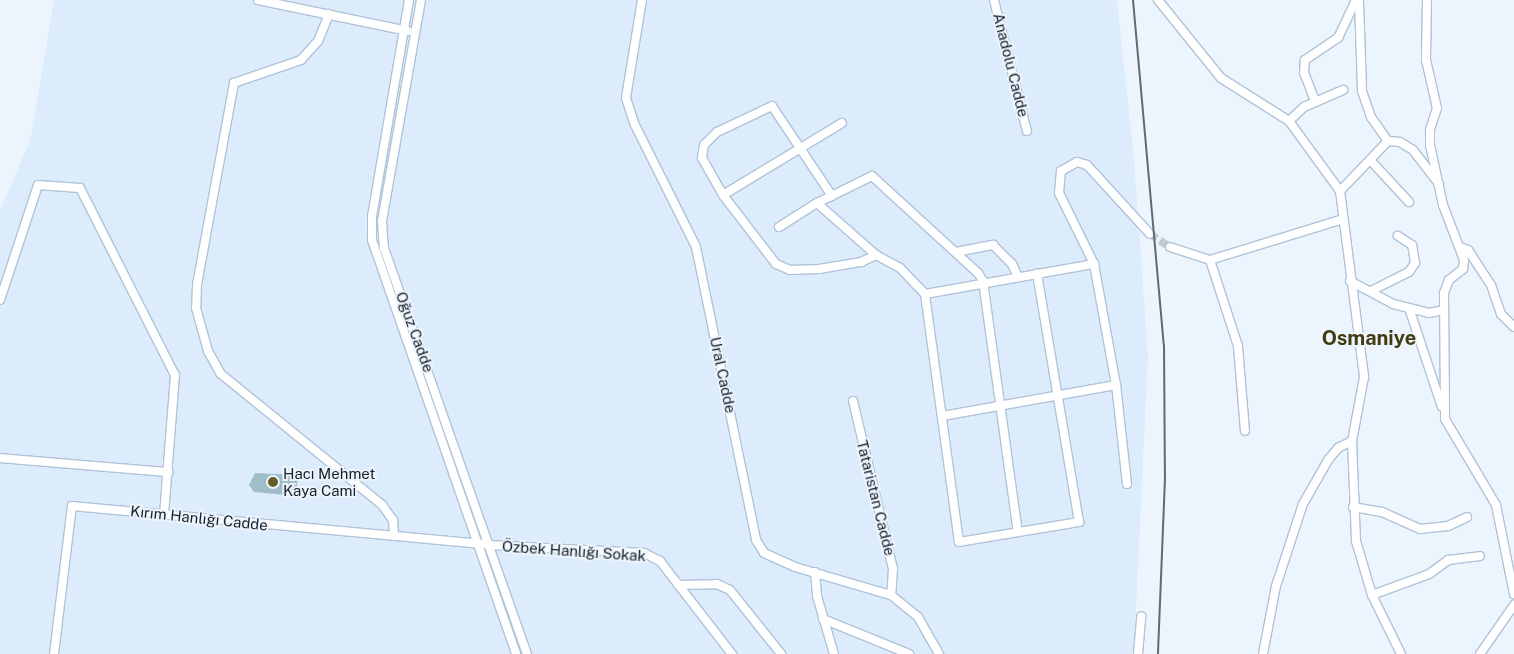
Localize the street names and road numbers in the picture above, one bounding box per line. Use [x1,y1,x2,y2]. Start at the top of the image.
street label: Anadolu Cadde [989,11,1033,119]
street label: Oğuz Cadde [392,289,438,375]
street label: Ural Cadde [706,335,740,415]
street label: Tataristan Cadde [853,438,899,558]
street label: Kırım Hanlığı Cadde [129,502,269,534]
street label: Özbek Hanlığı Sokak [501,537,647,565]

